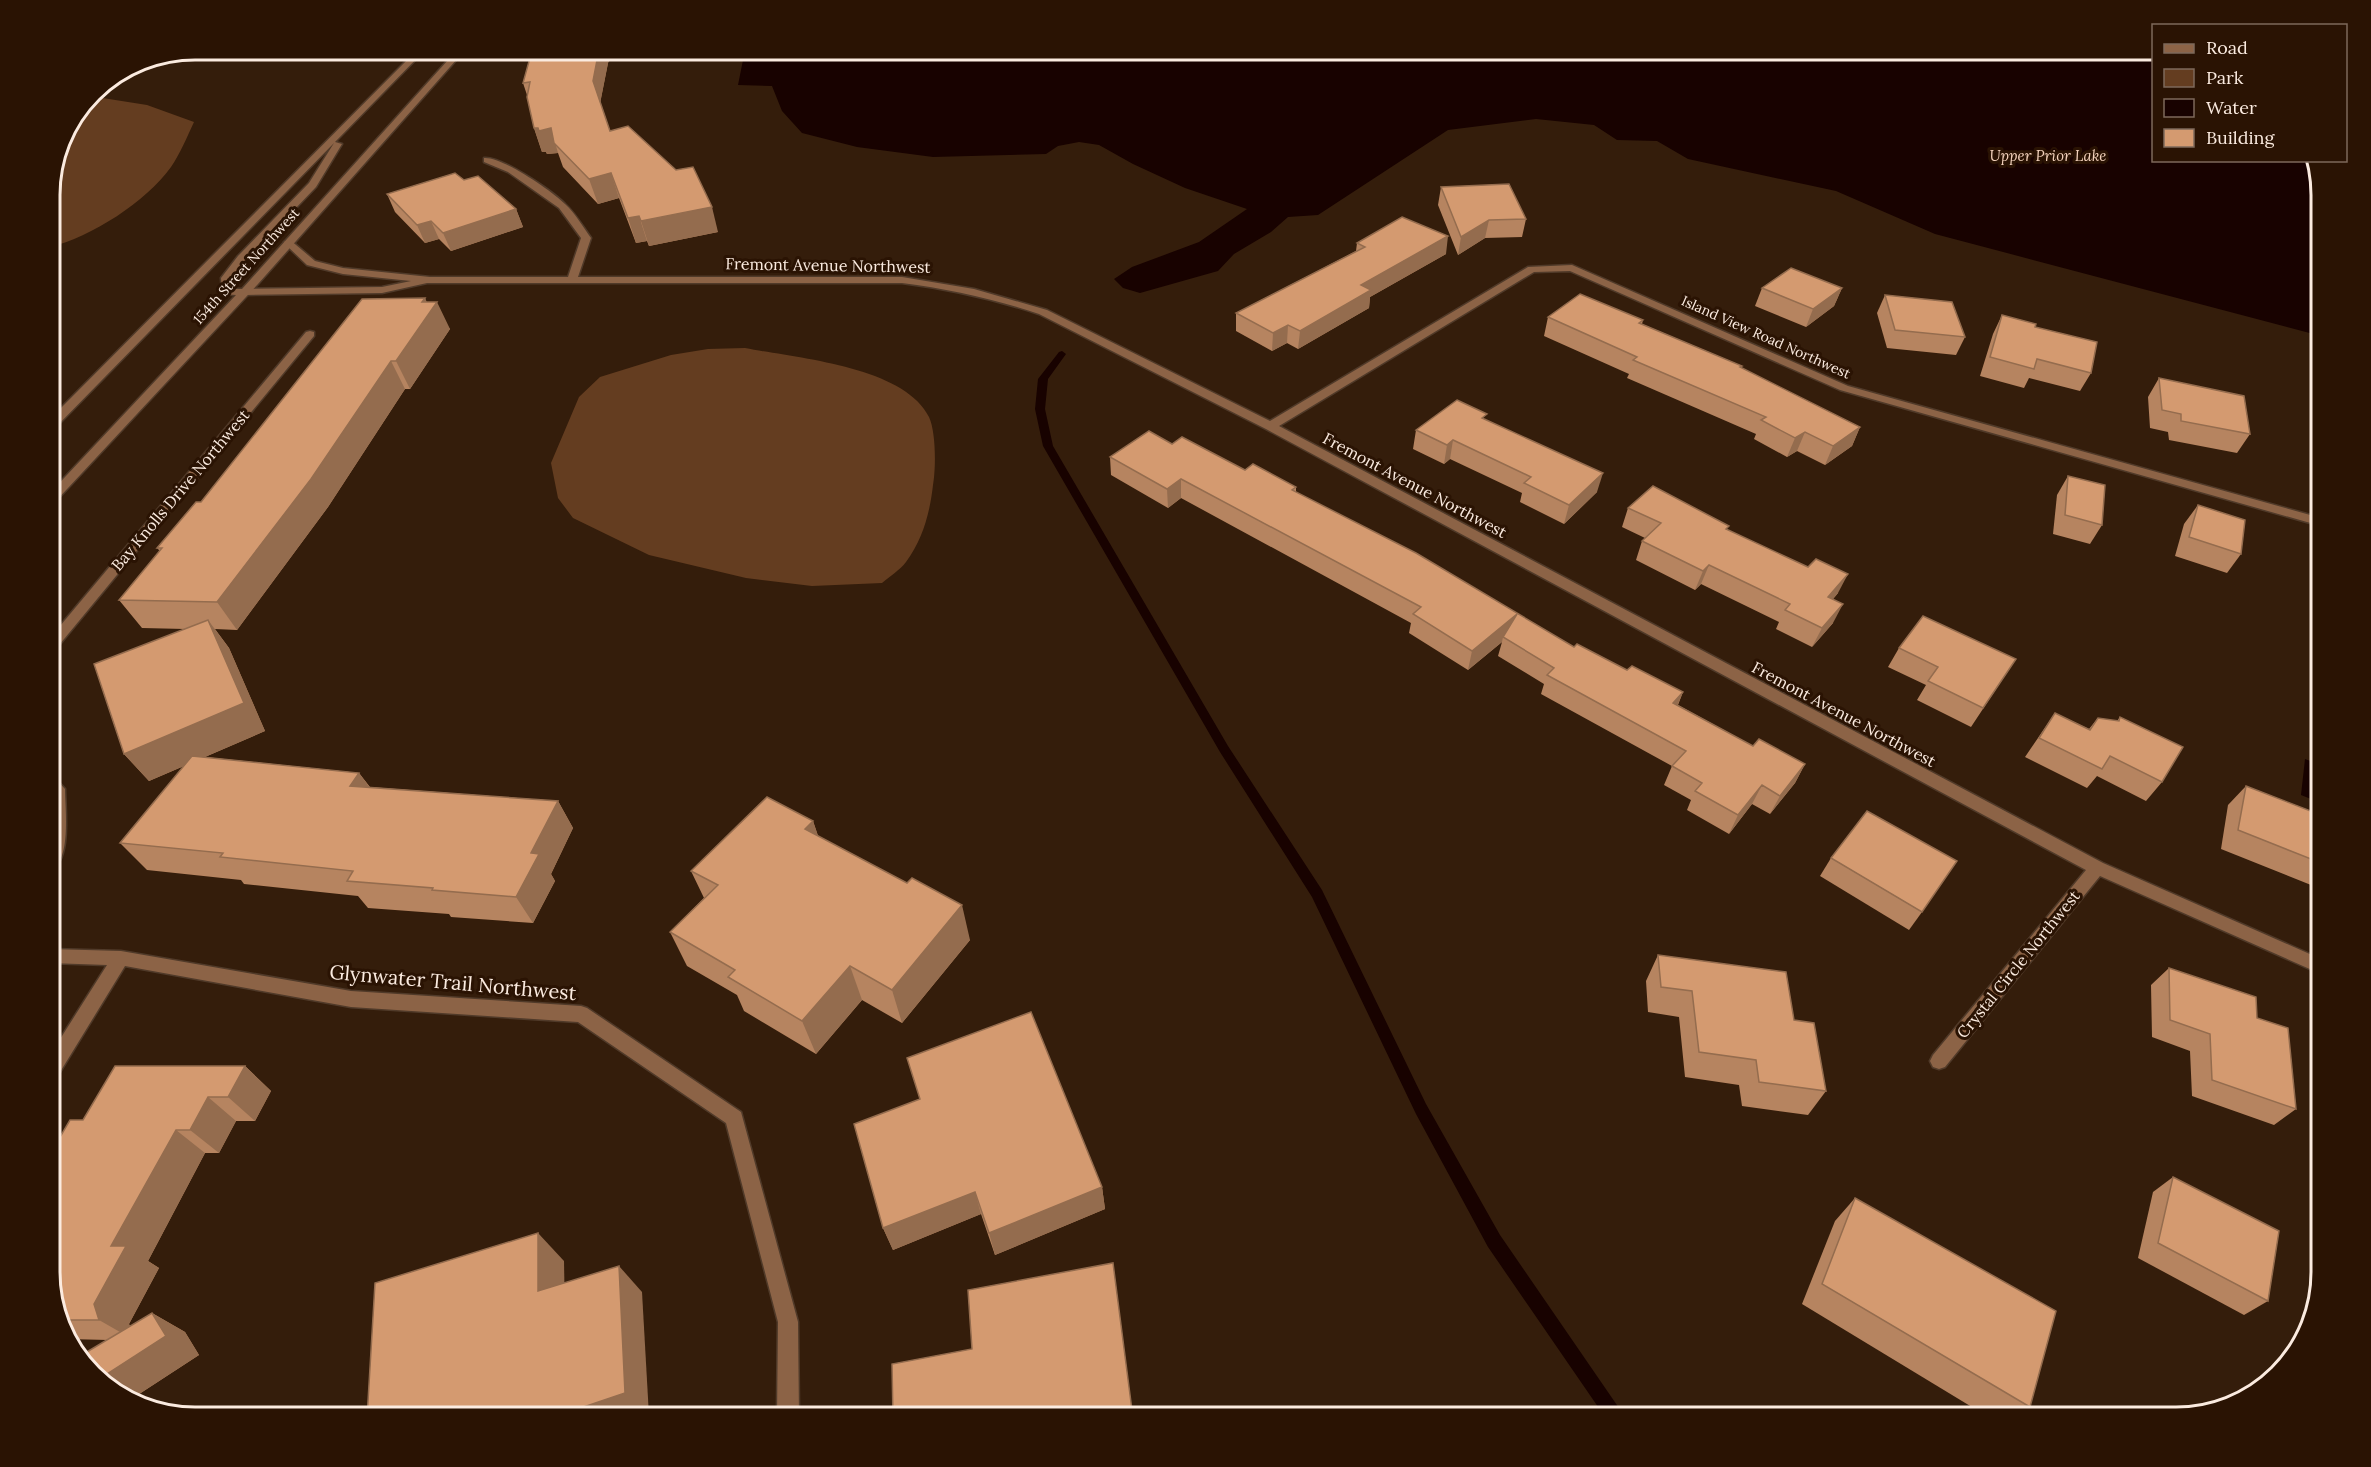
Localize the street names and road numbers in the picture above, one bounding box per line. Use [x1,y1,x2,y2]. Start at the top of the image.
street label: 154th Street Northwest [189,204,303,328]
street label: Fremont Avenue Northwest [725,253,932,277]
street label: Island View Road Northwest [1679,292,1854,383]
street label: Bay Knolls Drive Northwest [107,405,254,575]
street label: Fremont Avenue Northwest [1320,428,1511,542]
street label: Fremont Avenue Northwest [1749,657,1940,771]
street label: Crystal Circle Northwest [1952,885,2084,1042]
street label: Glynwater Trail Northwest [328,959,578,1005]

